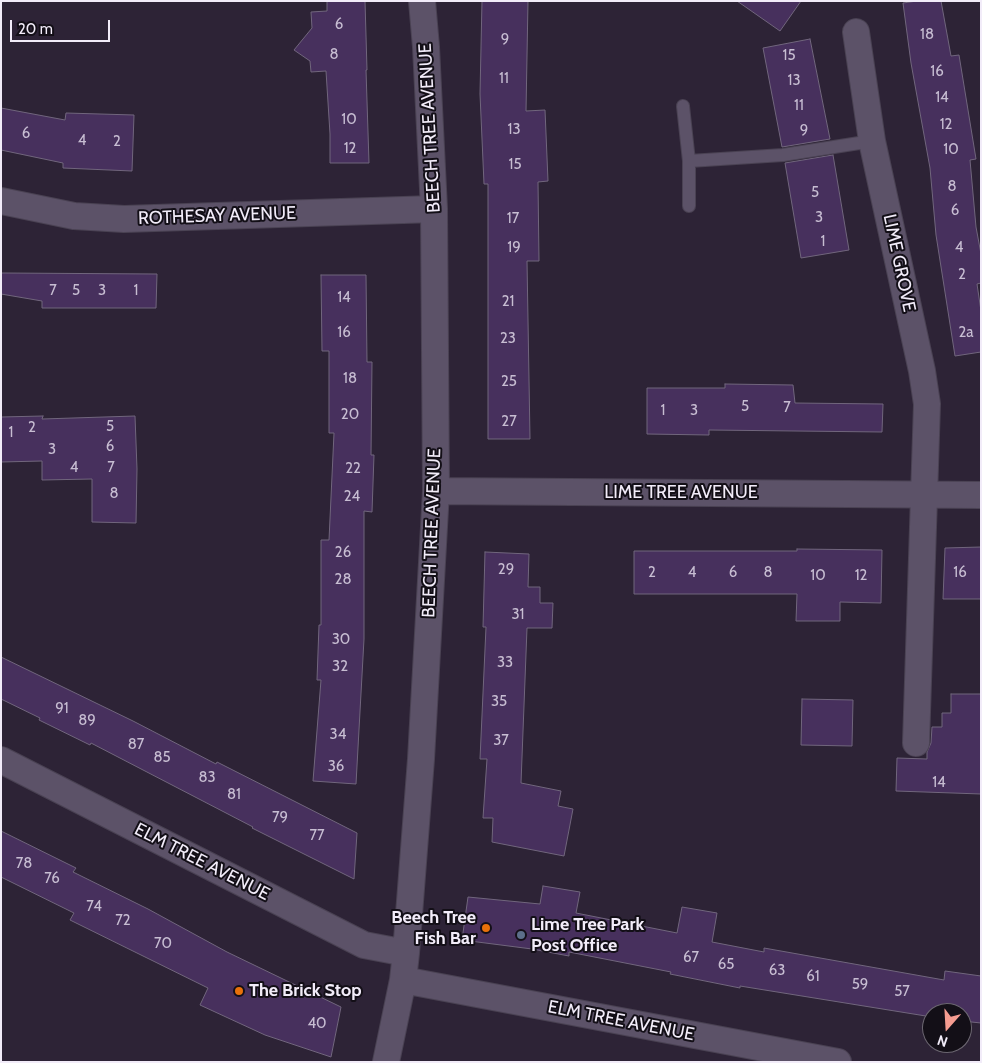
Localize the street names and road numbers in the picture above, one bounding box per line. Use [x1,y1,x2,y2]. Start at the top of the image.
street label: BEECH TREE AVENUE [415,43,445,213]
street label: ROTHESAY AVENUE [138,202,296,230]
street label: LIME GROVE [878,212,920,314]
street label: BEECH TREE AVENUE [418,448,446,618]
street label: LIME TREE AVENUE [604,482,758,504]
street label: ELM TREE AVENUE [131,819,273,905]
street label: ELM TREE AVENUE [546,996,696,1046]

